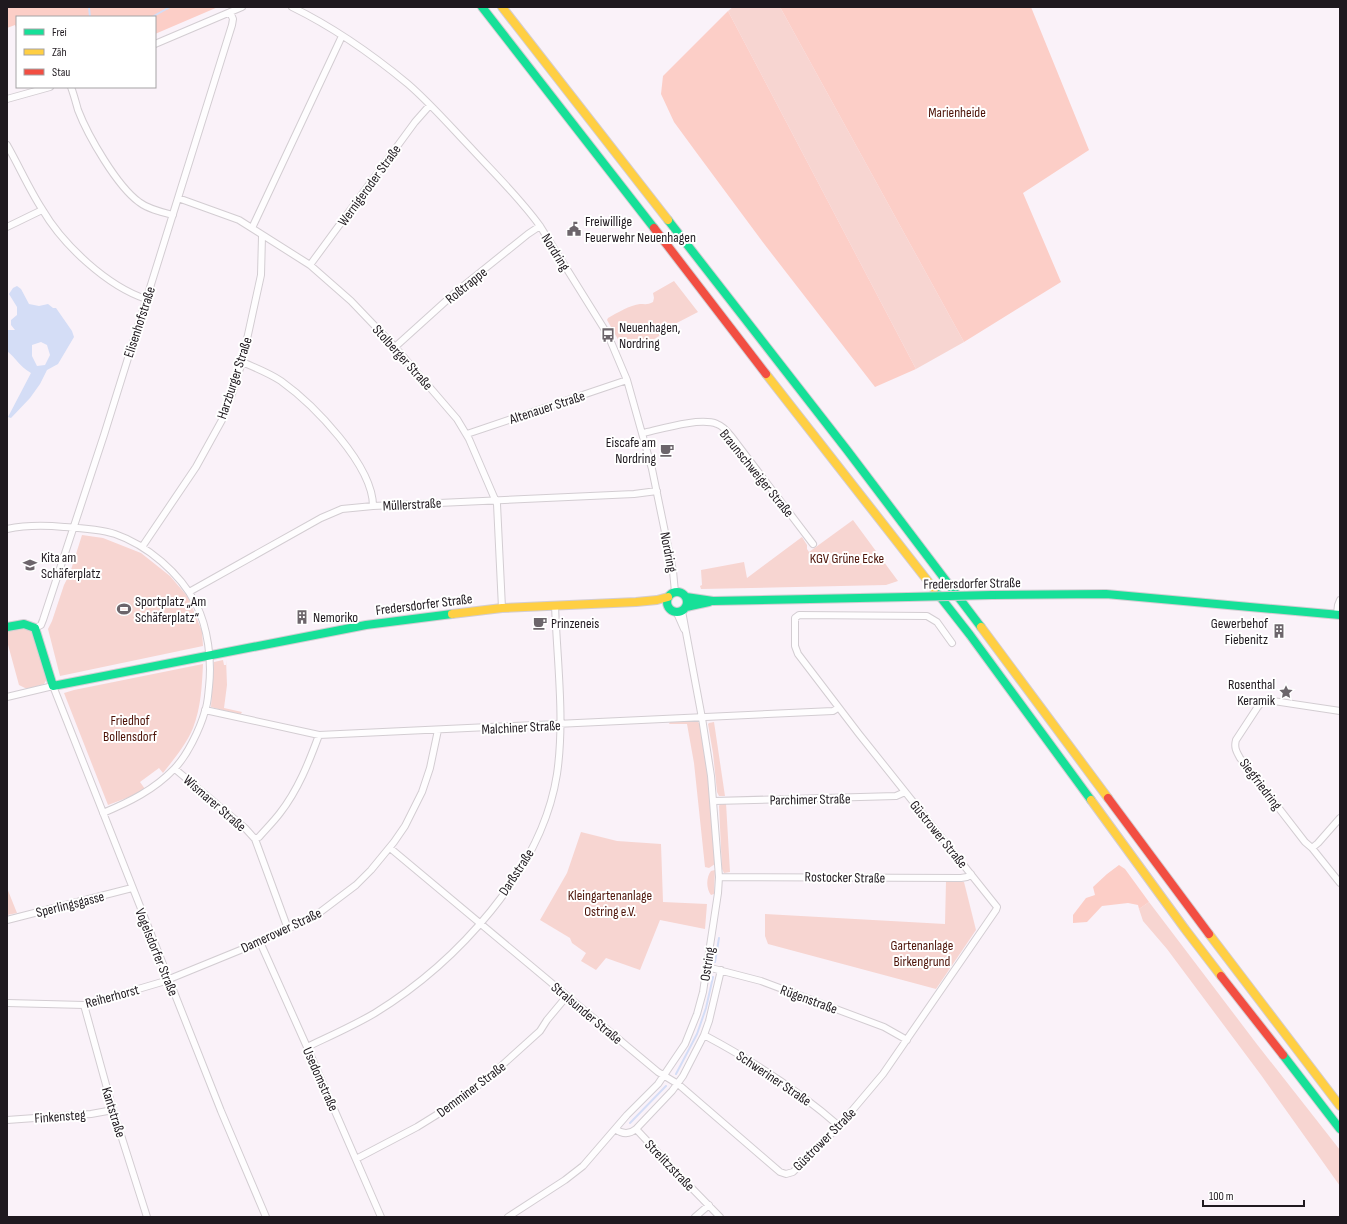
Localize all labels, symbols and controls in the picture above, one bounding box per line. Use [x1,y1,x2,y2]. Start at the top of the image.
legend [16,16,156,88]
text: Frei [52,25,67,40]
text: Zäh [52,45,67,60]
text: Stau [52,65,70,80]
park label: Marienheide [928,104,986,121]
street label: Wernigeroder Straße [334,141,405,229]
place label: Freiwillige Feuerwehr Neuenhagen [585,213,696,246]
public building icon: Freiwillige Feuerwehr Neuenhagen [566,221,582,237]
street label: Nordring [538,230,574,274]
street label: Roßtrappe [442,264,491,307]
street label: Elisenhofstraße [120,284,159,360]
place label: Neuenhagen, Nordring [619,319,681,352]
street label: Stolberger Straße [369,321,436,393]
bus stop icon: Neuenhagen, Nordring [600,327,616,343]
street label: Harzburger Straße [213,335,256,421]
street label: Altenauer Straße [506,387,587,428]
street label: Braunschweiger Straße [716,426,797,521]
place label: Eiscafe am Nordring [606,434,656,467]
cafe icon: Eiscafe am Nordring [659,442,675,458]
street label: Müllerstraße [382,494,442,515]
street label: Nordring [656,530,681,574]
place label: Kita am Schäferplatz [41,549,101,582]
park label: KGV Grüne Ecke [810,550,884,567]
school or university icon: Kita am Schäferplatz [22,557,38,573]
street label: Fredersdorfer Straße [923,574,1021,593]
street label: Fredersdorfer Straße [375,590,473,619]
place label: Sportplatz „Am Schäferplatz“ [135,593,206,626]
sports icon: Sportplatz „Am Schäferplatz“ [116,601,132,617]
building icon: Nemoriko [294,609,310,625]
place label: Nemoriko [313,609,358,626]
cafe icon: Prinzeneis [532,615,548,631]
place label: Prinzeneis [551,615,599,632]
place label: Gewerbehof Fiebenitz [1211,615,1269,648]
building icon: Gewerbehof Fiebenitz [1271,623,1287,639]
place label: Rosenthal Keramik [1228,676,1276,709]
place icon: Rosenthal Keramik [1278,684,1294,700]
park label: Friedhof Bollensdorf [103,712,158,745]
street label: Malchiner Straße [481,717,561,738]
street label: Siegfriedring [1236,755,1286,814]
street label: Wismarer Straße [180,771,250,835]
street label: Parchimer Straße [769,790,851,809]
street label: Güstrower Straße [906,797,971,872]
street label: Darßstraße [495,846,538,899]
street label: Rostocker Straße [805,868,885,887]
park label: Kleingartenanlage Ostring e.V. [568,887,652,920]
street label: Sperlingsgasse [34,888,106,921]
street label: Damerower Straße [238,904,324,957]
street label: Vogelsdorfer Straße [131,906,182,998]
park label: Gartenanlage Birkengrund [891,937,953,970]
street label: Ostring [696,945,719,982]
street label: Stralsunder Straße [548,979,626,1048]
street label: Reiherhorst [83,981,141,1012]
street label: Rügenstraße [778,981,840,1018]
street label: Usedomstraße [299,1045,342,1114]
street label: Schweriner Straße [733,1047,814,1110]
street label: Demminer Straße [433,1058,509,1121]
street label: Kantstraße [98,1085,129,1139]
street label: Güstrower Straße [789,1104,859,1174]
street label: Finkensteg [34,1106,87,1127]
street label: Strelitzstraße [641,1136,698,1194]
scale bar [1203,1182,1304,1208]
text: 100 m [1209,1189,1234,1204]

